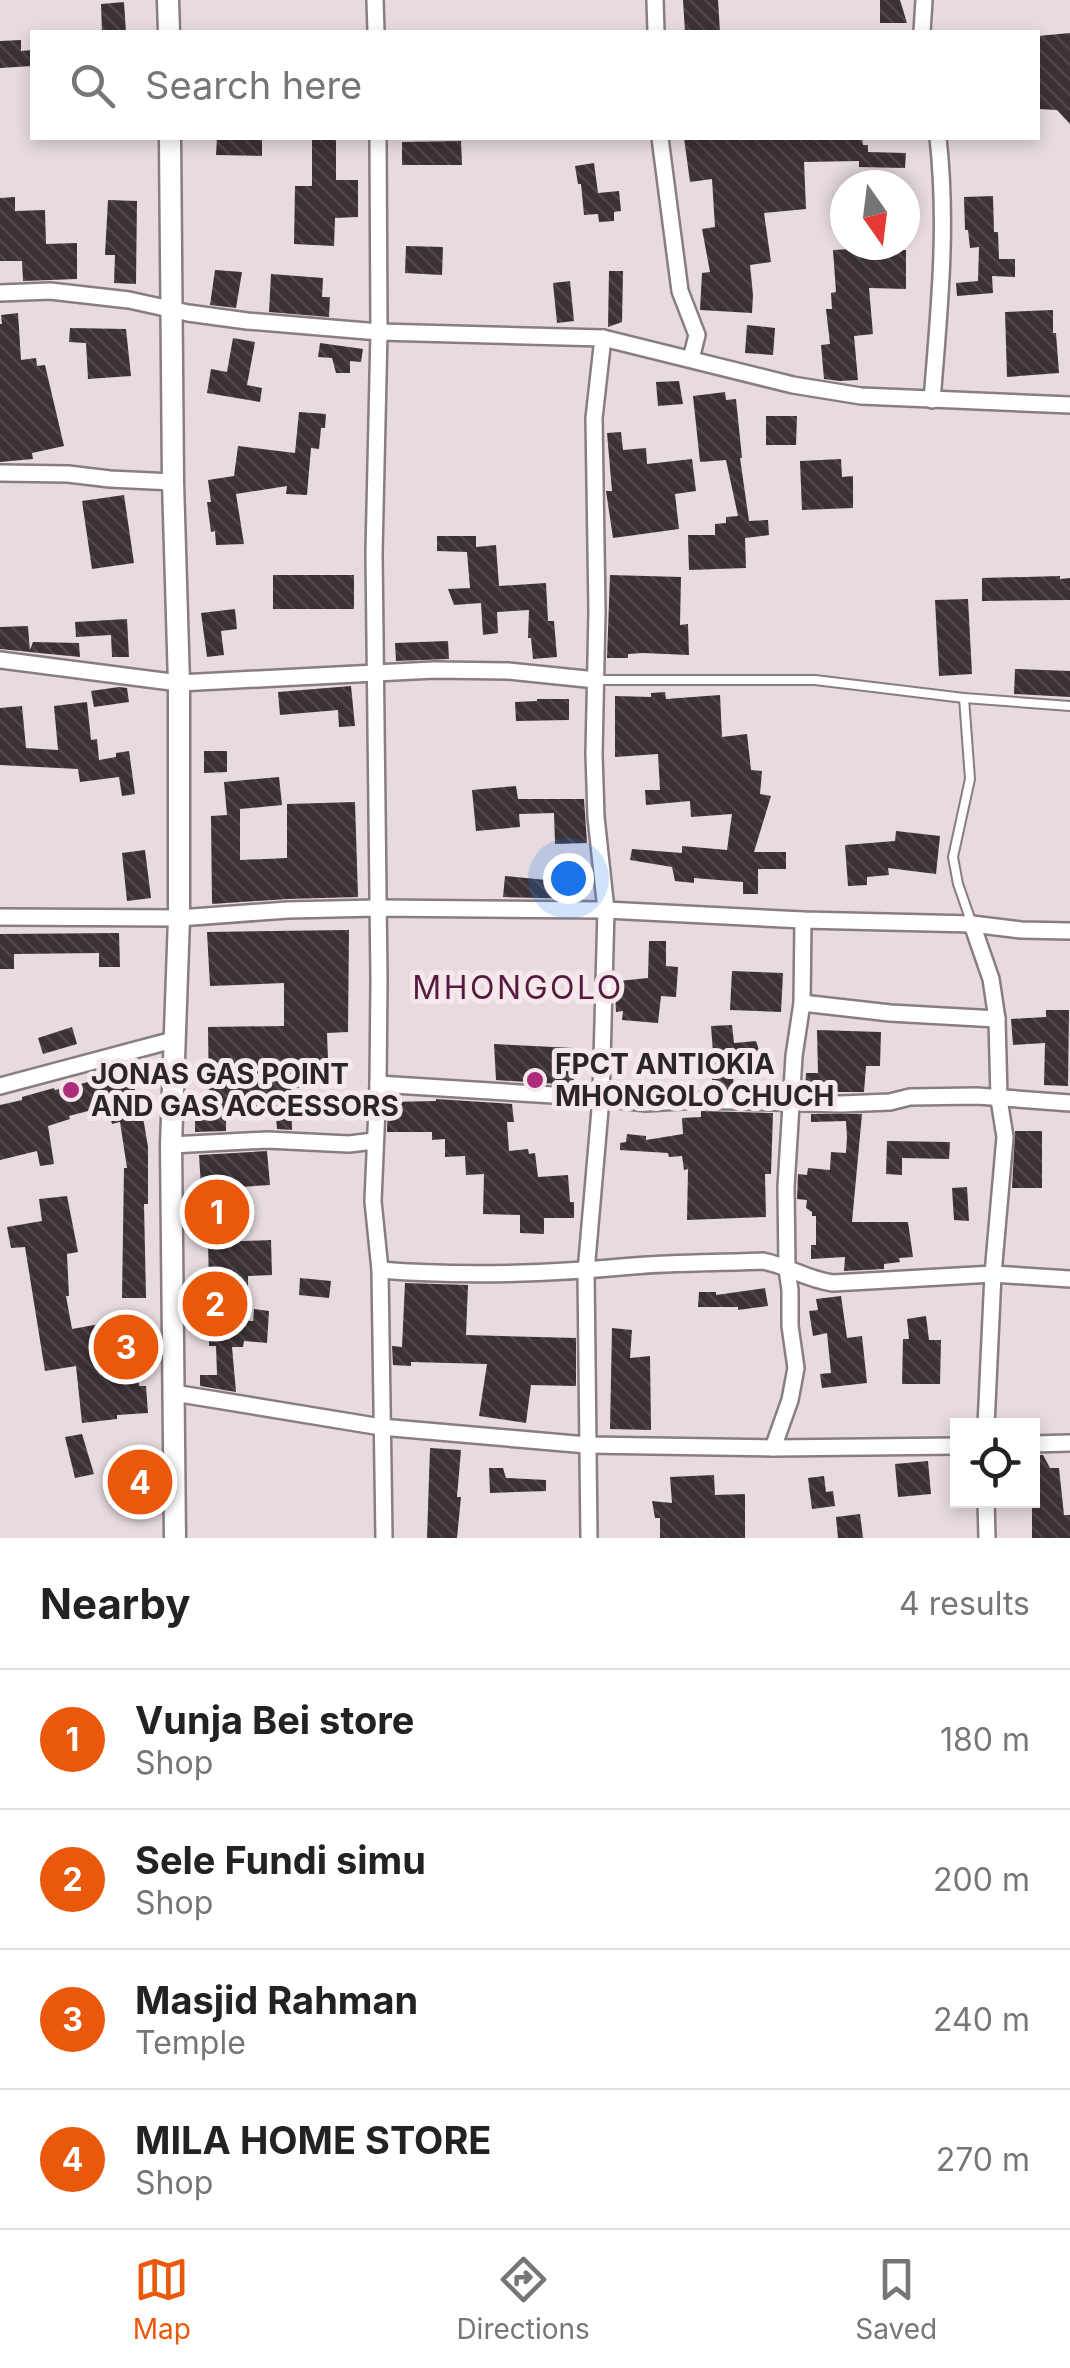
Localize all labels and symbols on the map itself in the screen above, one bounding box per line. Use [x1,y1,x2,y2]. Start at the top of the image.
north arrow [830,170,920,260]
your location [543,853,594,904]
district label: MHONGOLO [412,968,624,1007]
place label: FPCT ANTIOKIA MHONGOLO CHUCH [555,1047,835,1113]
place label: JONAS GAS POINT AND GAS ACCESSORS [91,1057,399,1123]
marker: FPCT ANTIOKIA MHONGOLO CHUCH [524,1069,546,1091]
marker: JONAS GAS POINT AND GAS ACCESSORS [60,1079,82,1101]
pin: 1 [184,1174,250,1250]
pin: 2 [182,1266,248,1342]
pin: 3 [94,1310,158,1384]
pin: 4 [108,1444,172,1520]

